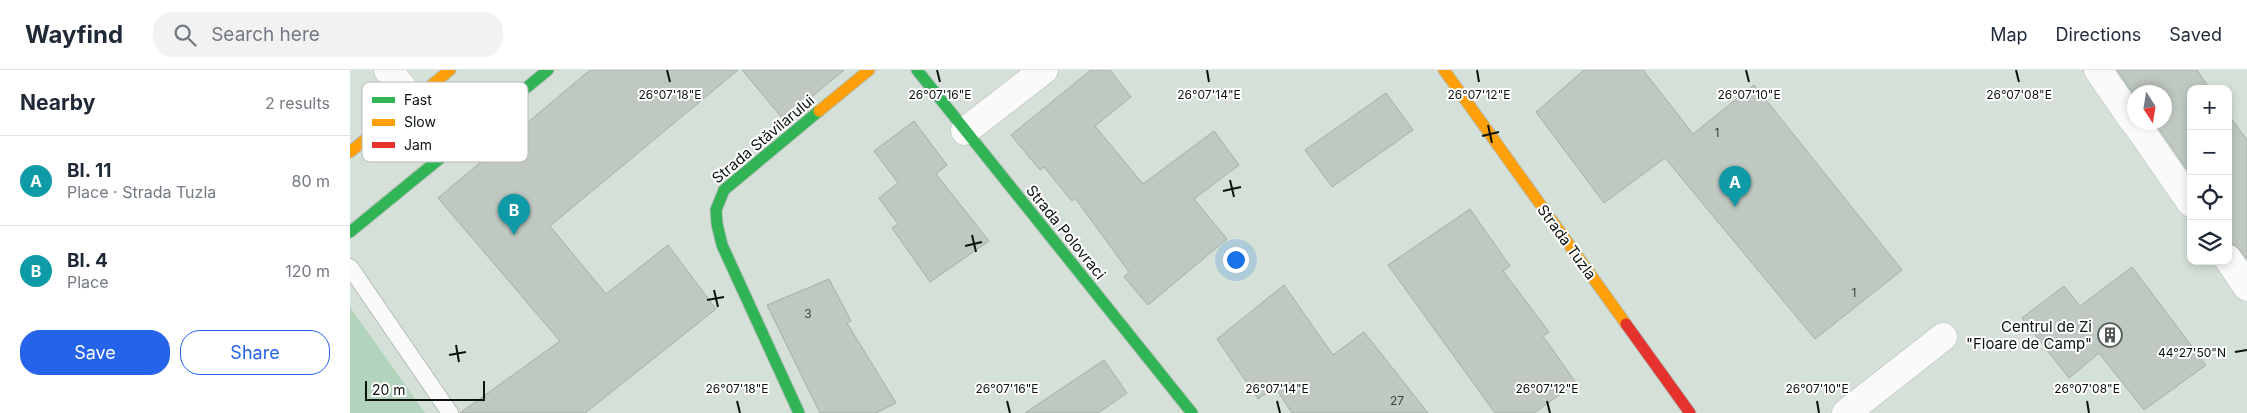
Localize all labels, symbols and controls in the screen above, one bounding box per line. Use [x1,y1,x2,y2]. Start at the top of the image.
search box [153,12,503,57]
text: Wayfind [25,20,123,49]
icon: search [171,21,199,49]
text: Search here [211,23,320,46]
text: Map [1990,24,2028,45]
text: Directions [2056,24,2141,45]
text: Saved [2169,24,2222,45]
legend [362,82,528,162]
north arrow [2127,85,2172,130]
map controls [2187,85,2232,265]
button: + [2187,85,2232,130]
text: 26°07'18"E [638,87,702,102]
text: 26°07'16"E [908,87,972,102]
text: 26°07'14"E [1177,87,1241,102]
text: 26°07'12"E [1448,87,1510,102]
text: 26°07'10"E [1717,87,1781,102]
text: 26°07'08"E [1986,87,2052,102]
text: Nearby [20,90,95,115]
text: Fast [404,91,432,108]
street label: Strada Stăvilarului [708,91,818,187]
text: 2 results [265,93,330,113]
text: Slow [404,113,436,130]
house number: 1 [1715,125,1719,140]
button: − [2187,130,2232,175]
text: Jam [404,136,432,153]
text: Bl. 11 [67,159,111,182]
pin: A [1719,166,1751,207]
text: A [30,171,42,191]
text: 80 m [291,171,330,191]
button: locate [2187,175,2232,220]
street label: Strada Polovraci [1022,181,1110,283]
text: Place · Strada Tuzla [67,182,216,202]
pin: B [498,194,530,235]
street label: Strada Tuzla [1533,201,1601,283]
button: layers [2187,220,2232,265]
your location [1223,247,1249,273]
text: Bl. 4 [67,249,108,272]
text: B [31,261,41,281]
text: 120 m [285,261,330,281]
text: Place [67,272,109,292]
house number: 1 [1852,285,1856,300]
house number: 3 [804,306,812,321]
place label: Centrul de Zi "Floare de Camp" [1966,317,2092,353]
building icon: Centrul de Zi "Floare de Camp" [2097,322,2123,348]
button: Save [20,330,170,375]
button: Share [180,330,330,375]
text: 44°27'50"N [2158,345,2226,360]
scale bar [365,378,485,401]
text: 20 m [372,381,406,398]
text: 26°07'18"E [705,381,769,396]
text: 26°07'16"E [975,381,1039,396]
text: 26°07'14"E [1245,381,1309,396]
text: 26°07'12"E [1516,381,1578,396]
text: 26°07'10"E [1785,381,1849,396]
text: 26°07'08"E [2054,381,2120,396]
house number: 27 [1390,393,1404,408]

